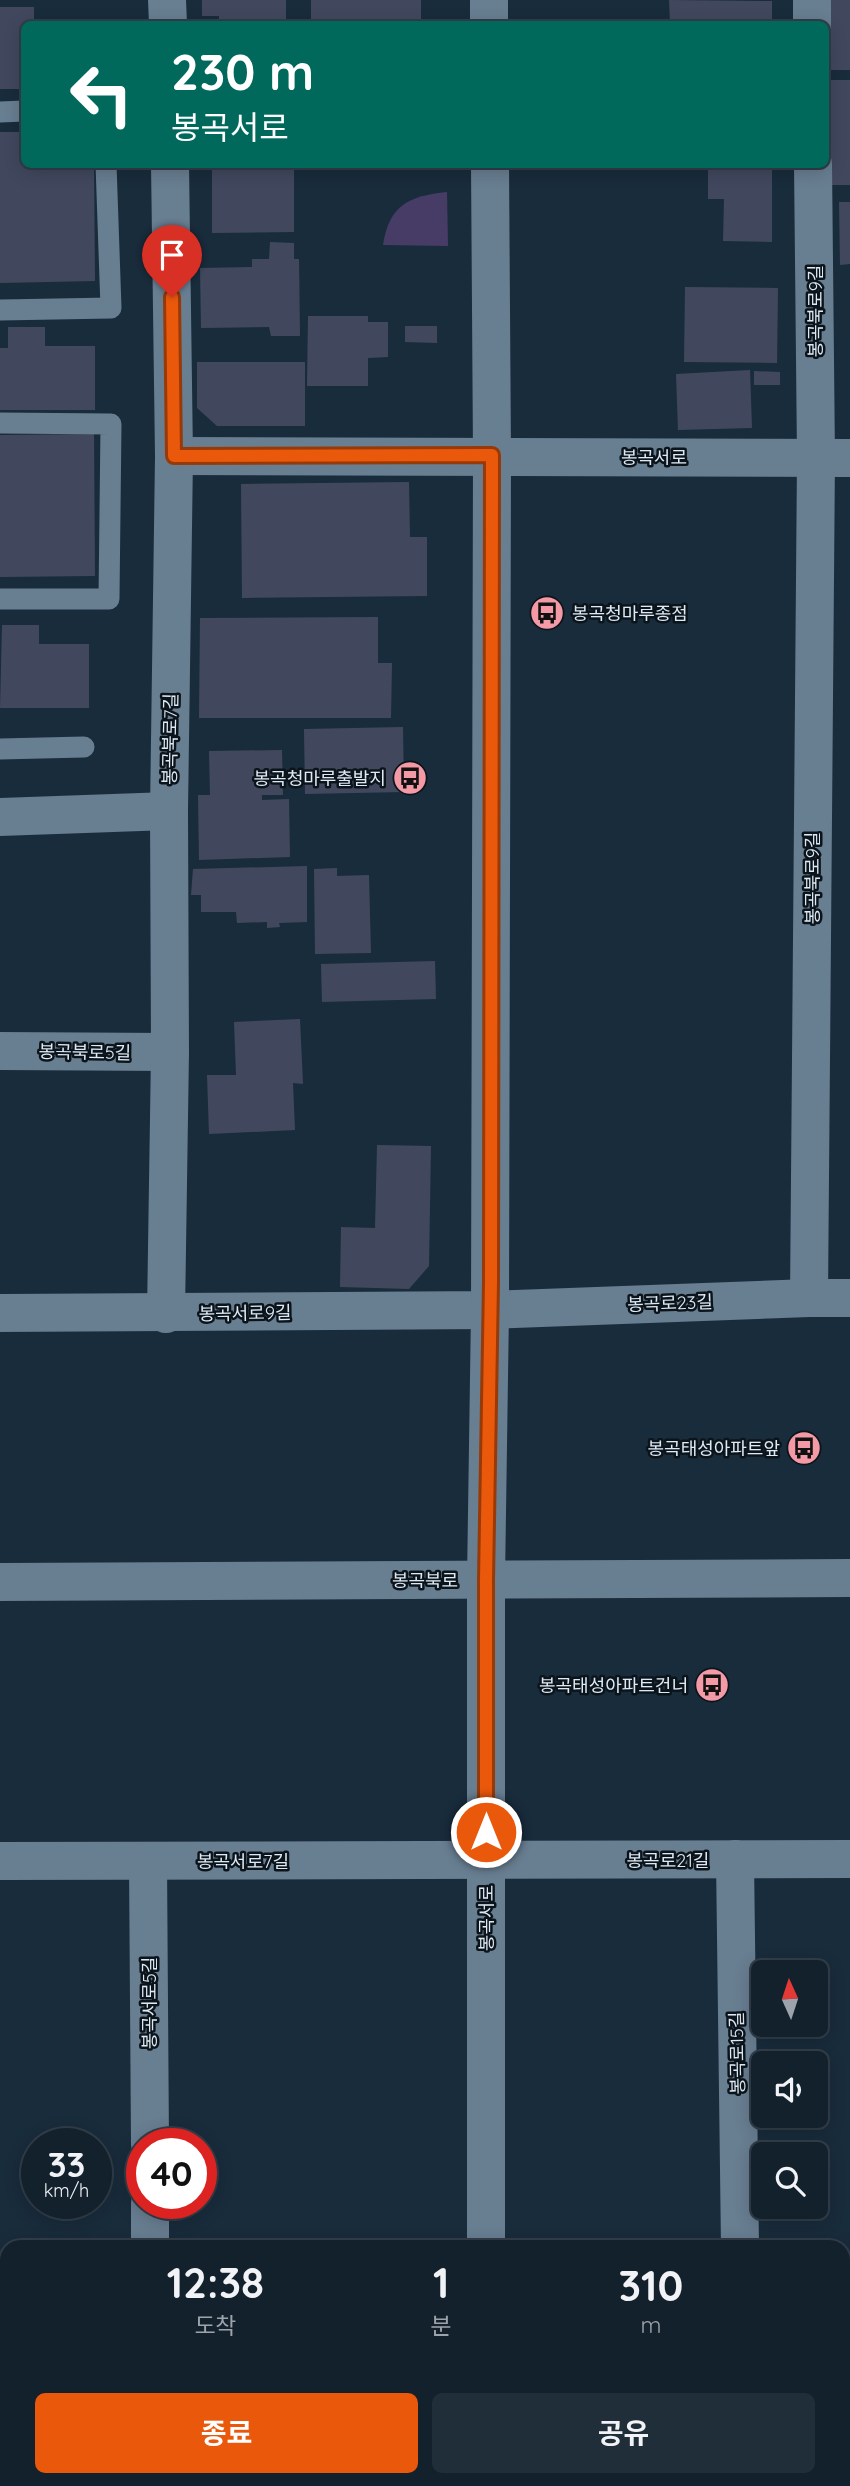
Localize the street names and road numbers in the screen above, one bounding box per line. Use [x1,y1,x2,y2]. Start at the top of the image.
street label: 봉곡북로9길 [804,265,827,357]
street label: 봉곡서로 [621,446,687,469]
street label: 봉곡북로7길 [158,693,182,785]
street label: 봉곡북로9길 [801,832,824,924]
street label: 봉곡북로5길 [38,1040,132,1064]
street label: 봉곡로23길 [627,1290,713,1316]
street label: 봉곡서로9길 [198,1301,292,1325]
street label: 봉곡북로 [392,1569,458,1592]
street label: 봉곡로21길 [627,1849,709,1872]
street label: 봉곡서로7길 [197,1850,289,1873]
street label: 봉곡서로 [475,1885,498,1951]
street label: 봉곡서로5길 [138,1957,161,2049]
street label: 봉곡로15길 [725,2011,749,2095]

